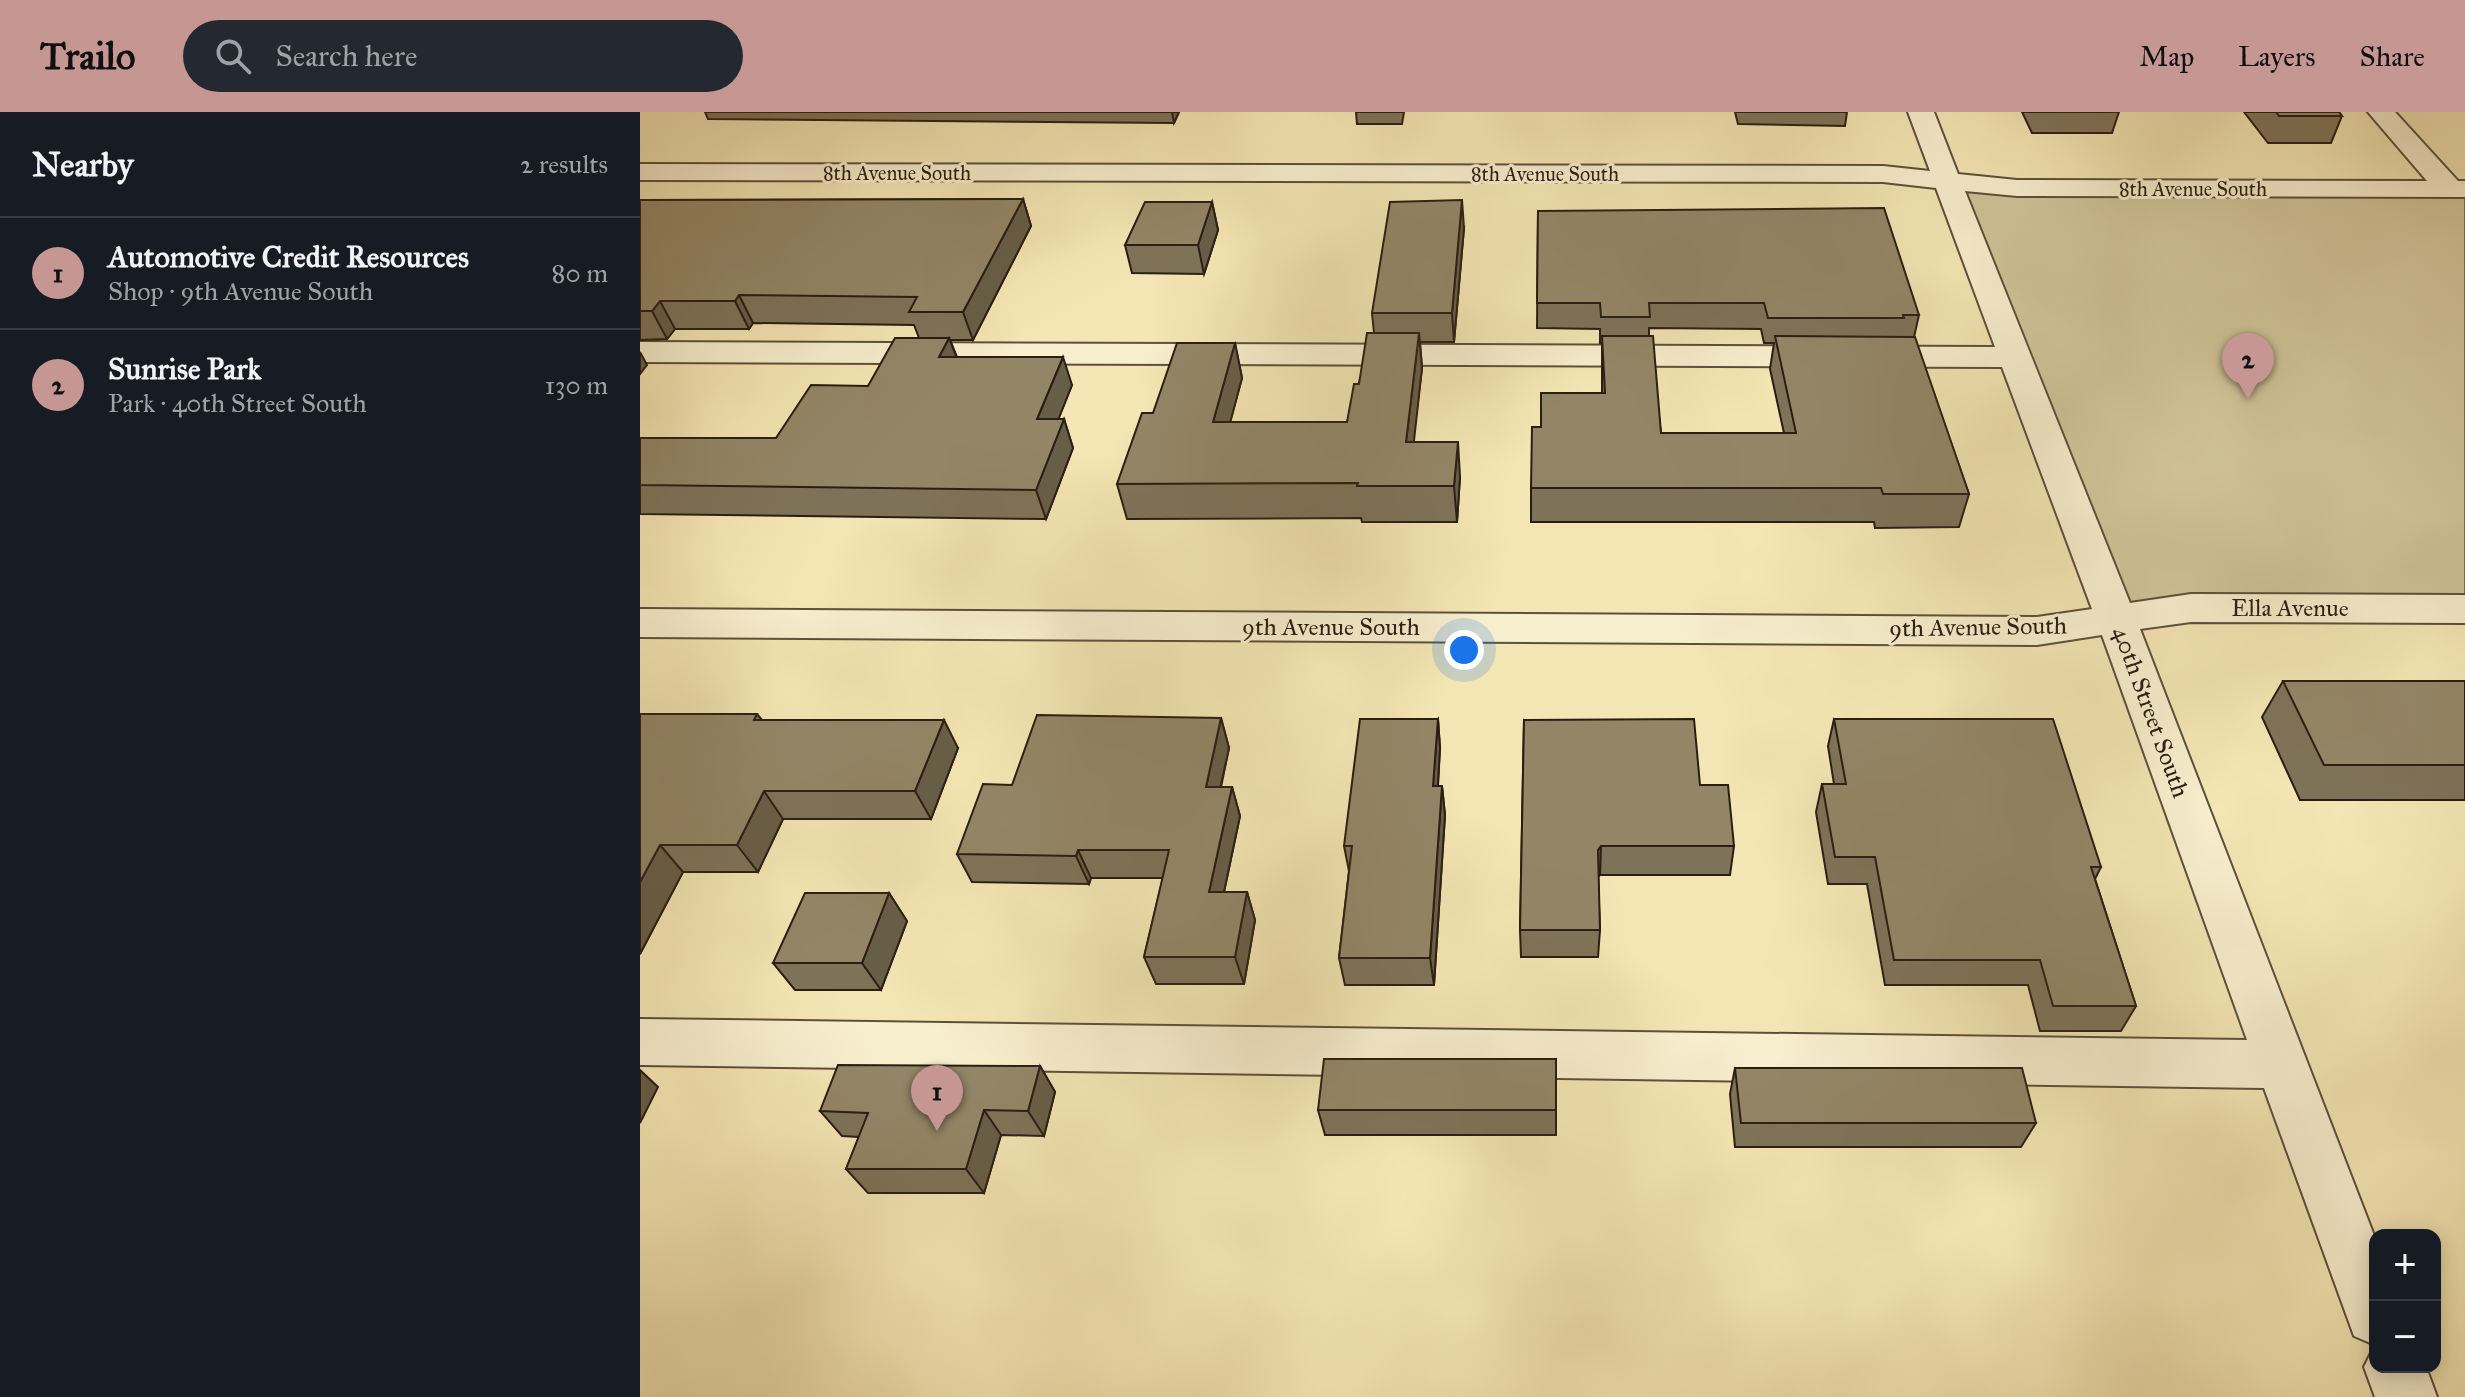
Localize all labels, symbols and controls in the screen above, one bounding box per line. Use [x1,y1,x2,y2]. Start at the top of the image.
search box [183,20,743,92]
text: Trailo [40,33,135,79]
icon: search [211,34,255,78]
text: Search here [275,38,417,74]
text: Map [2139,39,2194,74]
text: Layers [2238,39,2316,74]
text: Share [2360,39,2425,74]
text: Nearby [32,144,134,185]
text: 2 results [520,148,608,180]
street label: 8th Avenue South [823,161,971,185]
street label: 8th Avenue South [1471,162,1619,186]
street label: 8th Avenue South [2119,177,2267,201]
text: Automotive Credit Resources [108,239,469,275]
text: 1 [53,257,63,289]
text: 80 m [552,257,608,289]
text: Shop · 9th Avenue South [108,275,373,307]
pin: 2 [2222,333,2274,399]
text: Sunrise Park [108,351,261,387]
text: 2 [52,369,64,401]
text: 130 m [545,369,608,401]
text: Park · 40th Street South [108,387,367,419]
street label: Ella Avenue [2231,593,2349,623]
street label: 9th Avenue South [1889,610,2067,644]
street label: 9th Avenue South [1242,612,1420,642]
street label: 40th Street South [2106,622,2196,802]
your location [1444,630,1484,670]
pin: 1 [911,1065,963,1131]
map controls [2369,1229,2441,1373]
button: + [2369,1229,2441,1301]
button: − [2369,1301,2441,1373]

